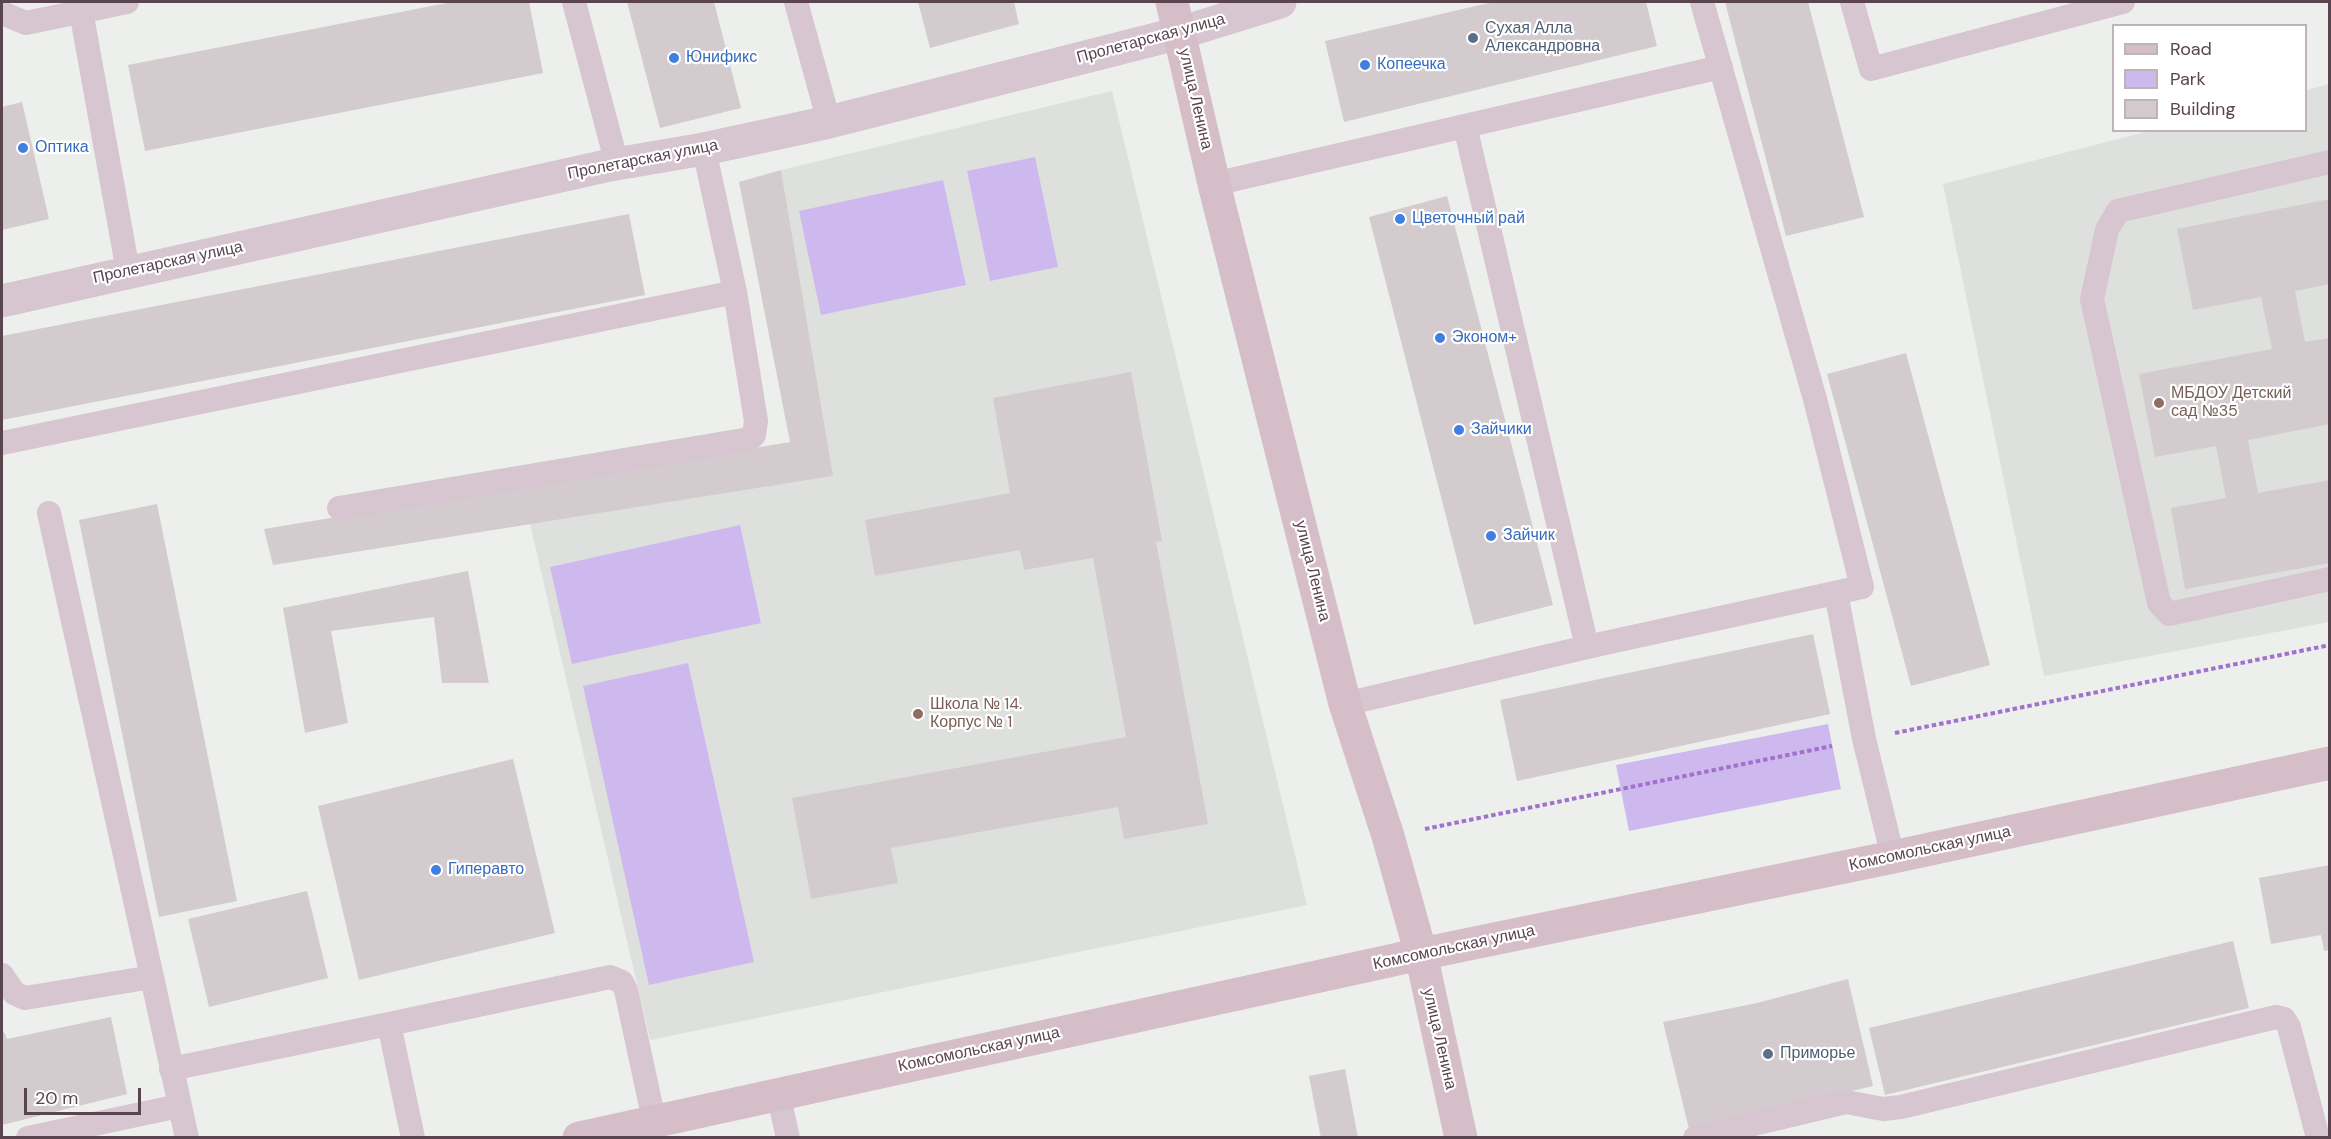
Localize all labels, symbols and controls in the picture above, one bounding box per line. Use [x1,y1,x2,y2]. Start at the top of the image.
street label: Пролетарская улица [1075,10,1227,68]
place label: Сухая Алла Александровна [1485,19,1600,57]
legend [2112,24,2307,132]
marker: Сухая Алла Александровна [1466,31,1480,45]
text: Road [2170,37,2212,61]
street label: улица Ленина [1174,47,1216,151]
place label: Юнификс [686,48,757,68]
marker: Юнификс [667,51,681,65]
place label: Копеечка [1377,55,1446,75]
marker: Копеечка [1358,58,1372,72]
text: Park [2170,67,2206,91]
text: Building [2170,97,2235,121]
street label: Пролетарская улица [566,136,720,184]
place label: Оптика [35,138,89,158]
marker: Оптика [16,141,30,155]
place label: Цветочный рай [1412,209,1525,229]
marker: Цветочный рай [1393,212,1407,226]
street label: Пролетарская улица [91,238,245,288]
place label: Эконом+ [1452,328,1517,348]
marker: Эконом+ [1433,331,1447,345]
place label: МБДОУ Детский сад №35 [2171,384,2291,422]
marker: МБДОУ Детский сад №35 [2152,396,2166,410]
place label: Зайчики [1471,420,1532,440]
marker: Зайчики [1452,423,1466,437]
street label: улица Ленина [1290,519,1334,623]
place label: Зайчик [1503,526,1555,546]
marker: Зайчик [1484,529,1498,543]
place label: Школа № 14. Корпус № 1 [930,695,1022,733]
marker: Школа № 14. Корпус № 1 [911,707,925,721]
street label: Комсомольская улица [1847,822,2013,876]
place label: Гиперавто [448,860,524,880]
marker: Гиперавто [429,863,443,877]
street label: Комсомольская улица [1371,921,1537,975]
street label: улица Ленина [1418,987,1460,1091]
street label: Комсомольская улица [896,1023,1062,1077]
place label: Приморье [1780,1044,1855,1064]
marker: Приморье [1761,1047,1775,1061]
scale bar [27,1076,144,1114]
text: 20 m [35,1086,78,1110]

